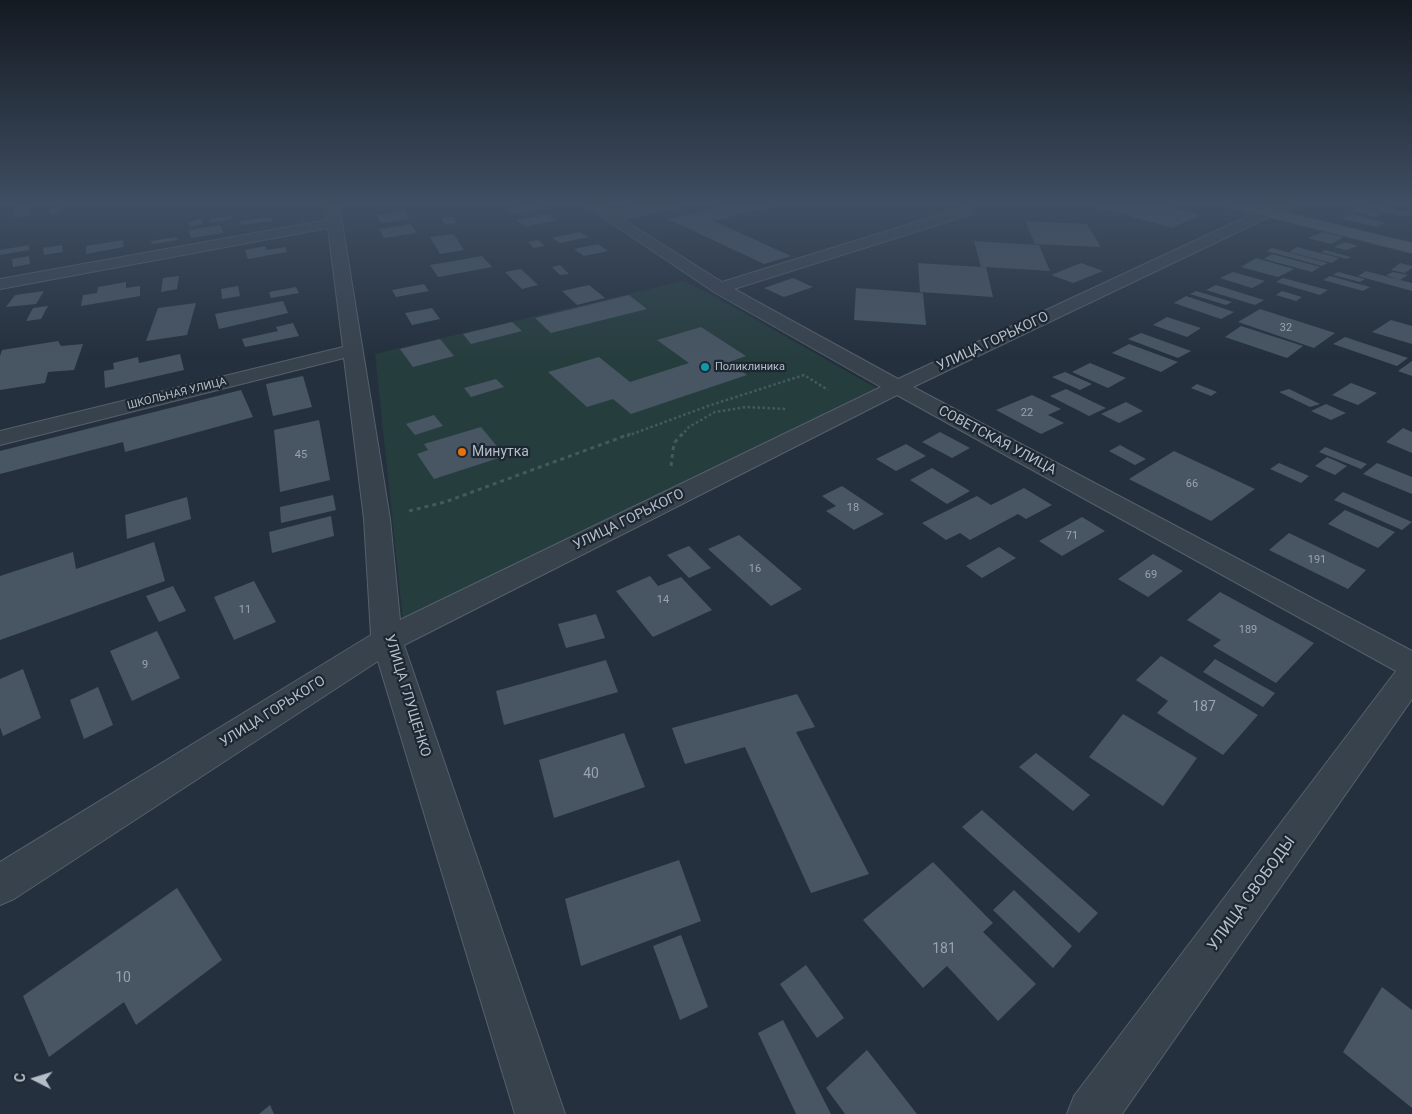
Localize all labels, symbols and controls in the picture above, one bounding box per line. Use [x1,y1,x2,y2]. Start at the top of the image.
street label: УЛИЦА ГОРЬКОГО [935,309,1051,375]
house number: 32 [1280,321,1292,335]
place label: Поликлиника [715,360,785,374]
marker: Поликлиника [699,361,711,373]
street label: ШКОЛЬНАЯ УЛИЦА [126,375,228,413]
street label: СОВЕТСКАЯ УЛИЦА [935,403,1059,479]
house number: 22 [1021,406,1033,420]
place label: Минутка [472,444,529,460]
marker: Минутка [456,446,468,458]
house number: 45 [295,448,307,462]
house number: 66 [1186,477,1198,491]
street label: УЛИЦА ГОРЬКОГО [571,486,687,554]
house number: 18 [847,501,859,515]
house number: 71 [1066,529,1078,543]
house number: 191 [1308,553,1326,567]
house number: 16 [749,562,761,576]
house number: 69 [1145,568,1157,582]
house number: 14 [657,593,669,607]
house number: 11 [239,603,251,617]
house number: 189 [1239,623,1257,637]
street label: УЛИЦА ГЛУЩЕНКО [380,633,434,759]
house number: 9 [142,658,148,672]
street label: УЛИЦА ГОРЬКОГО [217,673,329,751]
house number: 187 [1192,699,1216,715]
house number: 40 [583,766,599,782]
street label: УЛИЦА СВОБОДЫ [1204,833,1300,955]
house number: 181 [932,941,956,957]
house number: 10 [115,970,131,986]
north arrow [10,1054,60,1104]
text: С [12,1072,28,1083]

